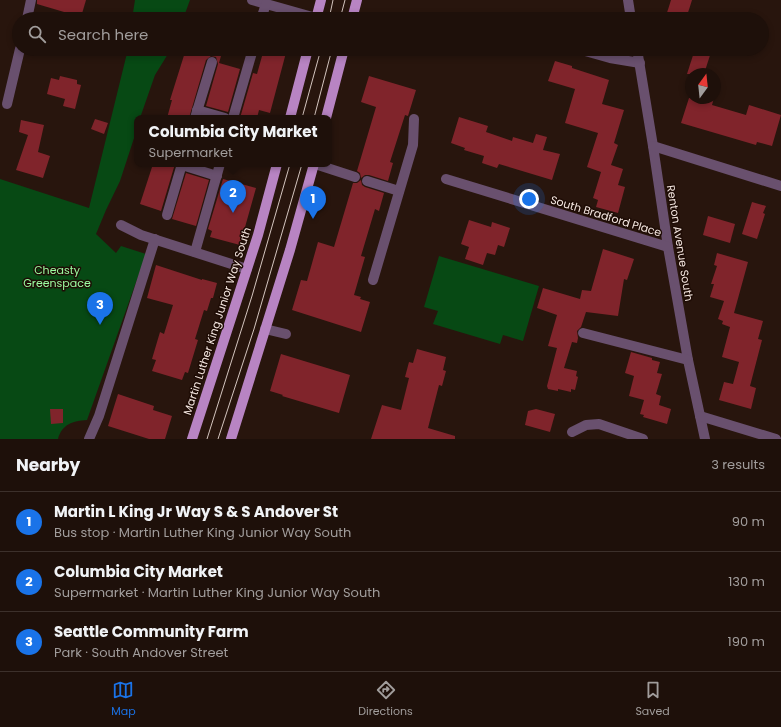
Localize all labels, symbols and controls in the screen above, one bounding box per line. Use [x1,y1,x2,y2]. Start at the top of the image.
search box [12,12,769,56]
icon: search [26,23,48,45]
text: Search here [58,24,148,45]
north arrow [685,68,721,104]
popup [134,115,332,167]
text: Columbia City Market [149,121,317,142]
text: Supermarket [149,143,233,162]
pin: 2 [220,180,246,213]
street label: Renton Avenue South [663,184,697,302]
pin: 1 [300,186,326,219]
your location [519,189,539,209]
street label: South Bradford Place [548,191,664,241]
street label: Martin Luther King Junior Way South [179,225,255,417]
park label: Cheasty Greenspace [23,262,91,291]
pin: 3 [87,292,113,325]
text: Nearby [16,453,80,477]
text: 3 results [711,455,765,474]
text: Martin L King Jr Way S & S Andover St [54,501,338,522]
text: 1 [27,512,31,531]
text: 90 m [732,512,765,531]
text: Bus stop · Martin Luther King Junior Way South [54,523,351,542]
text: Columbia City Market [54,561,223,582]
text: 2 [25,572,33,591]
text: 130 m [728,572,765,591]
text: Supermarket · Martin Luther King Junior Way South [54,583,380,602]
text: Seattle Community Farm [54,621,249,642]
text: 3 [25,632,33,651]
text: 190 m [728,632,765,651]
text: Park · South Andover Street [54,643,228,662]
tab: Map [111,679,136,720]
tab: Directions [358,679,413,720]
tab: Saved [635,679,670,720]

